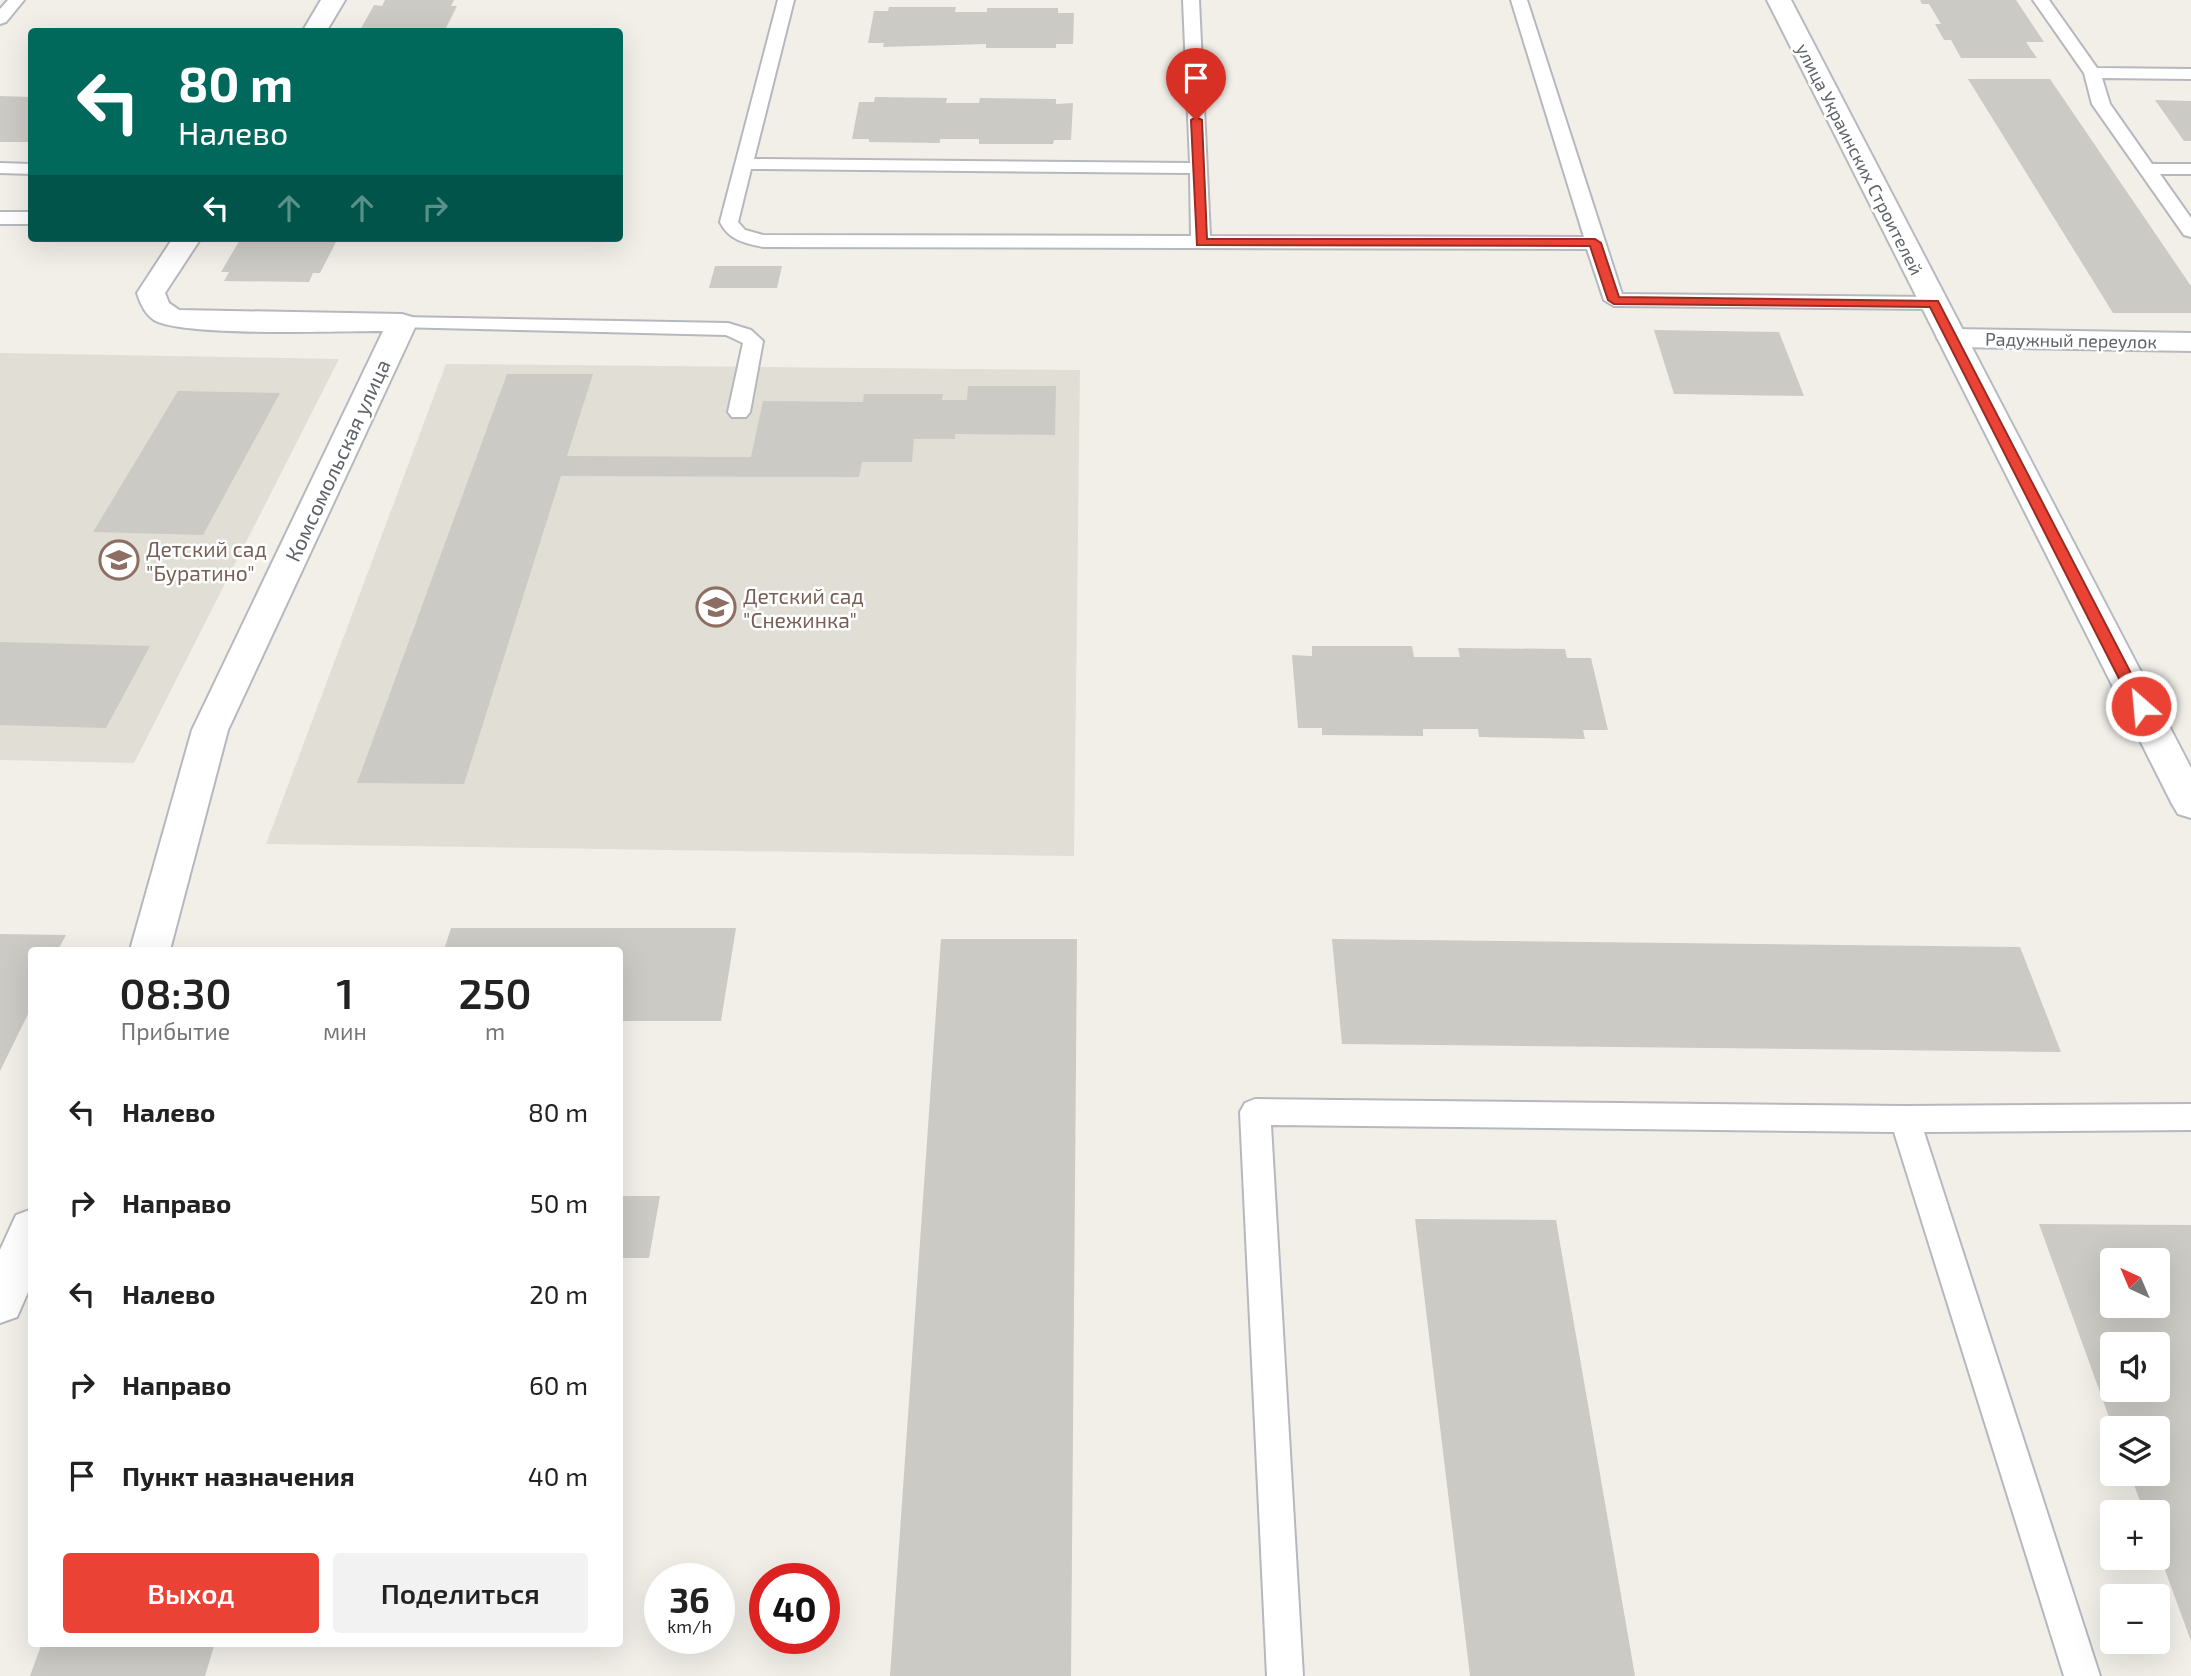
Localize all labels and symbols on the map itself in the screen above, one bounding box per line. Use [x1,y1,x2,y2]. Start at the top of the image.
street label: улица Украинских Строителей [1792,40,1928,278]
pin [1166,48,1226,120]
street label: Радужный переулок [1985,328,2158,353]
street label: Комсомольская улица [279,355,396,566]
place label: Детский сад "Буратино" [146,536,267,586]
school or university icon: Детский сад "Буратино" [98,539,140,581]
place label: Детский сад "Снежинка" [743,583,864,632]
school or university icon: Детский сад "Снежинка" [695,586,737,628]
position arrow [2104,669,2178,743]
north arrow [2100,1248,2170,1318]
speed limit sign: 40 [749,1563,840,1654]

